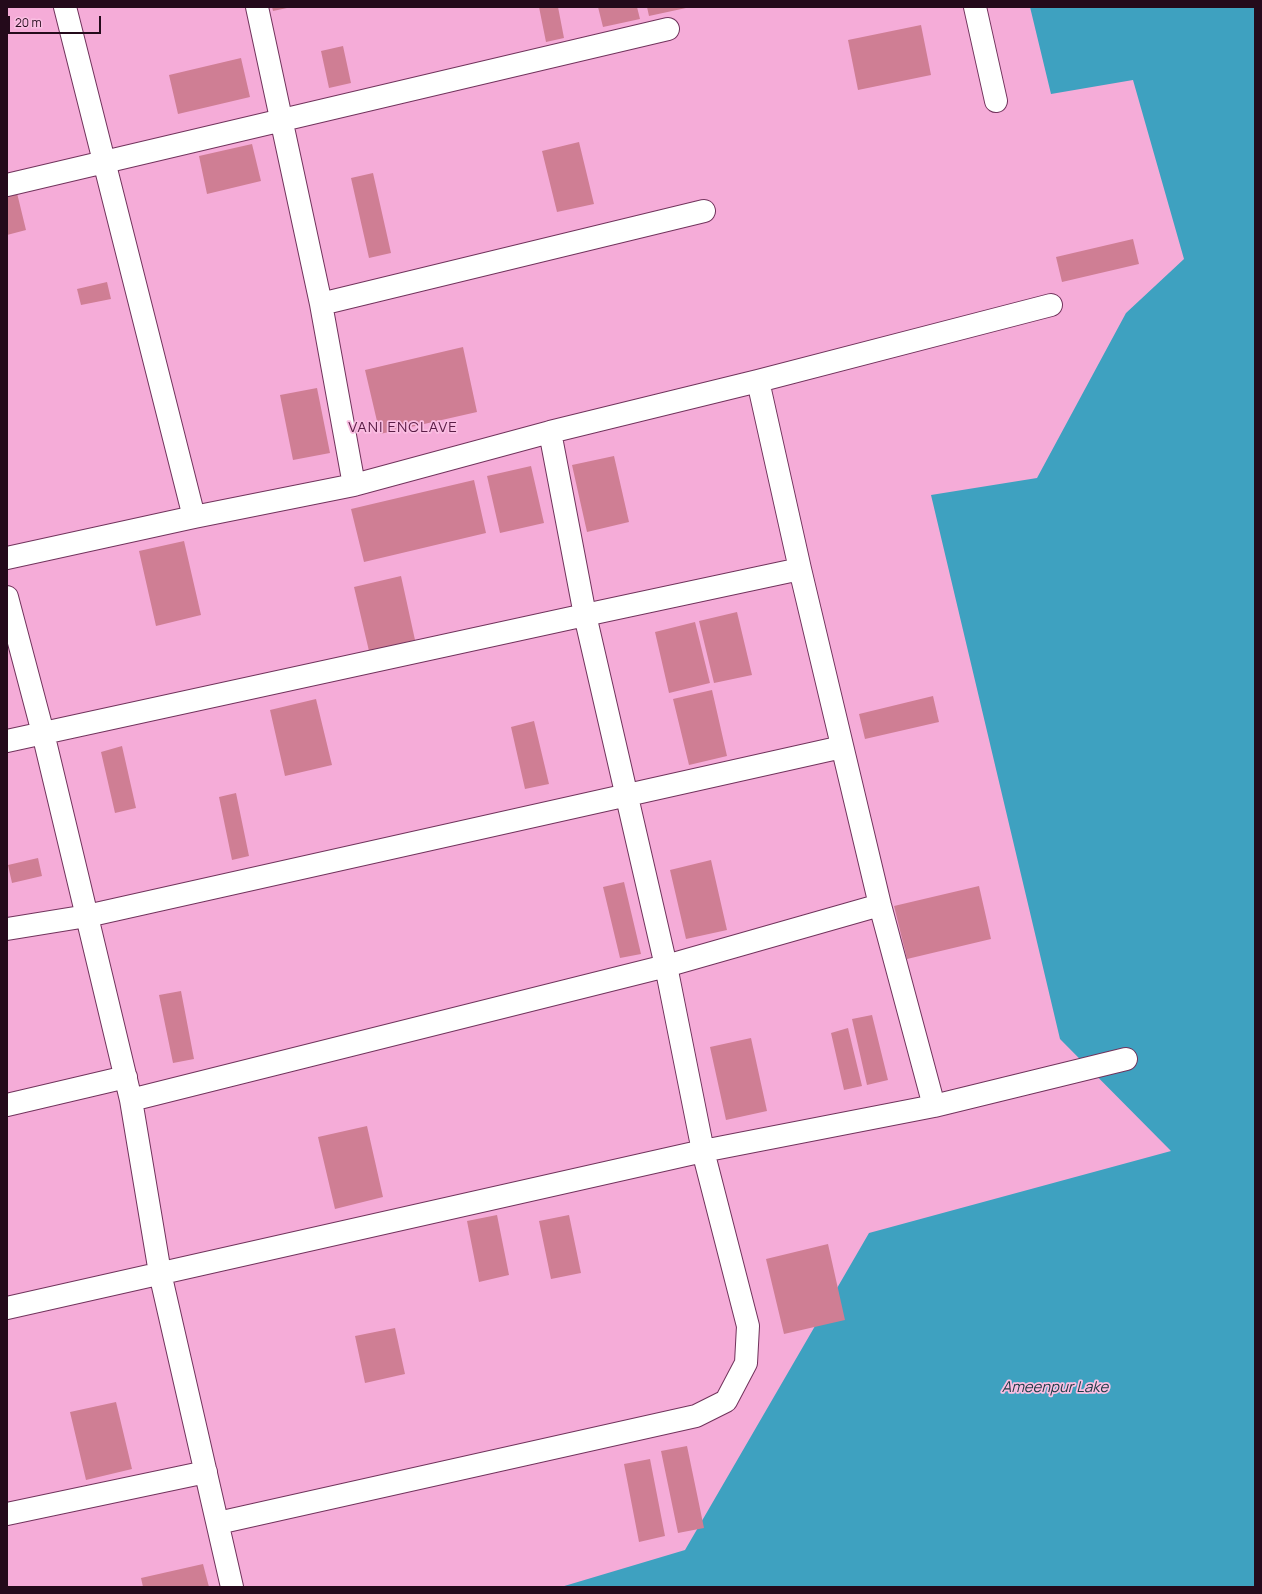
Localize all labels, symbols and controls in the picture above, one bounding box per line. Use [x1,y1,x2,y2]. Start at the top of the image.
scale bar [10,8,103,34]
text: 20 m [15,14,42,31]
district label: VANI ENCLAVE [348,419,458,437]
water label: Ameenpur Lake [1002,1379,1108,1397]

